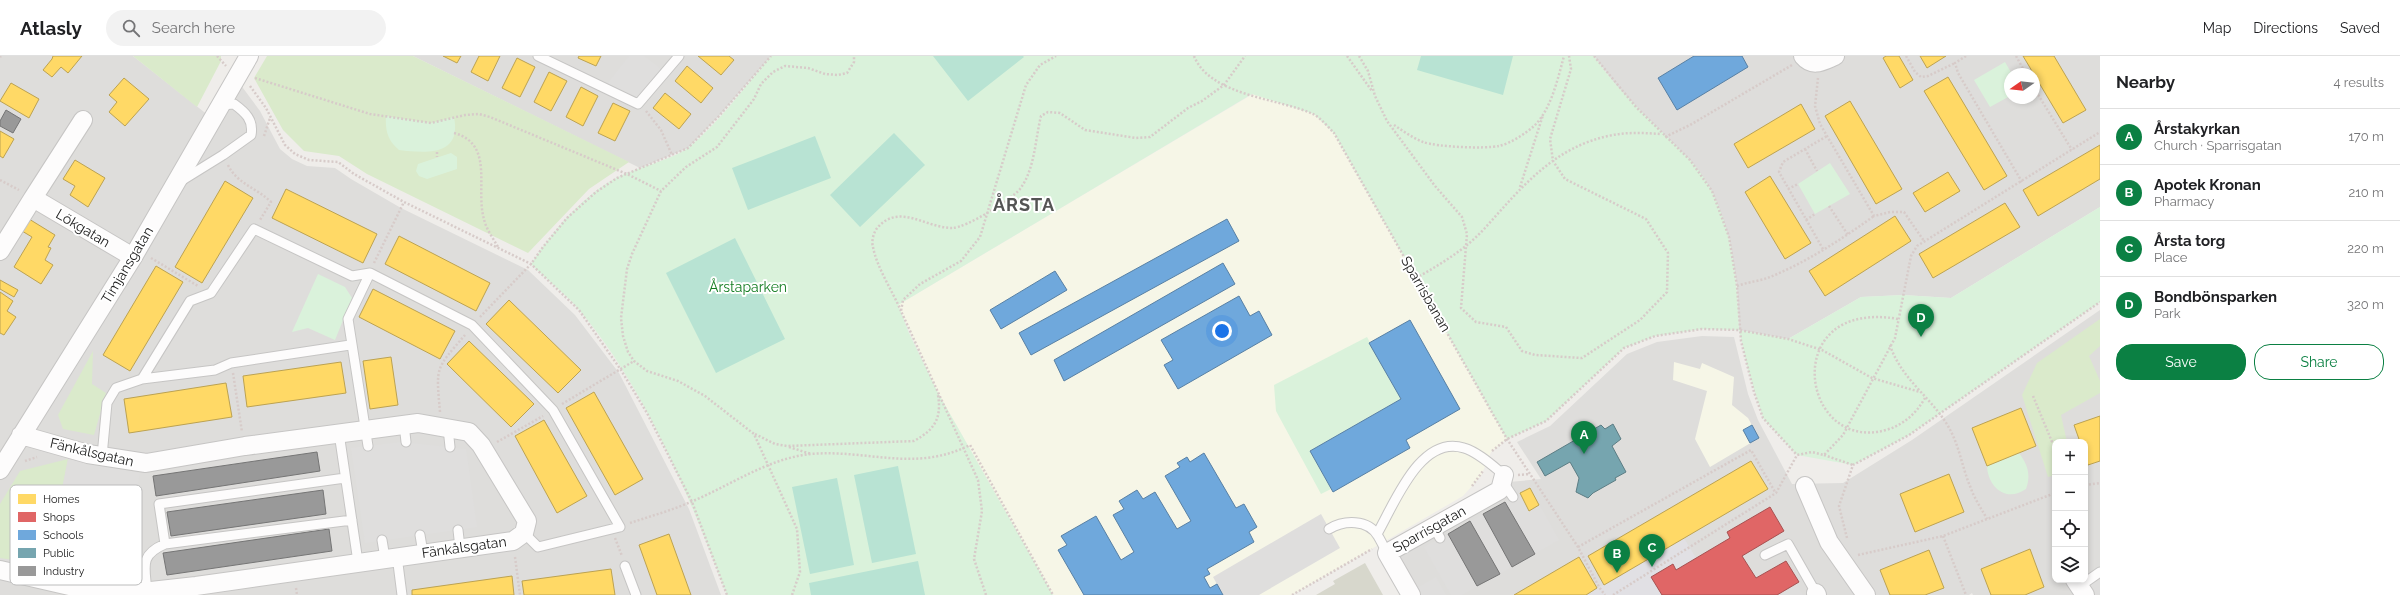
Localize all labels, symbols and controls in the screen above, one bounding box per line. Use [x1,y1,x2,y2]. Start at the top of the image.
search box [106,10,386,46]
text: Atlasly [20,17,82,39]
icon: search [120,17,142,39]
text: Search here [152,19,235,37]
text: Map [2203,20,2231,36]
text: Directions [2253,20,2318,36]
text: Saved [2340,20,2380,36]
north arrow [2004,68,2040,104]
text: Nearby [2116,72,2175,92]
text: 4 results [2333,75,2384,90]
text: Årstakyrkan [2154,120,2240,138]
text: A [2125,129,2133,144]
text: 170 m [2348,129,2384,144]
text: Church · Sparrisgatan [2154,138,2282,153]
text: Apotek Kronan [2154,176,2261,194]
text: B [2125,185,2133,200]
text: 210 m [2348,185,2384,200]
district label: ÅRSTA [993,193,1055,215]
text: Pharmacy [2154,194,2214,209]
street label: Lökgatan [53,206,113,250]
street label: Timjansgatan [98,224,156,306]
text: Årsta torg [2154,232,2225,250]
text: C [2125,241,2133,256]
text: 220 m [2347,241,2384,256]
text: Place [2154,250,2187,265]
street label: Sparrisbanan [1398,253,1454,335]
park label: Årstaparken [709,278,787,295]
text: Bondbönsparken [2154,288,2277,306]
text: D [2124,297,2134,312]
text: 320 m [2347,297,2384,312]
pin: D [1908,304,1934,337]
text: Park [2154,306,2181,321]
your location [1212,321,1232,341]
button: Save [2116,344,2246,380]
button: Share [2254,344,2384,380]
pin: A [1571,421,1597,454]
street label: Fänkålsgatan [49,435,135,469]
map controls [2052,439,2088,583]
button: + [2052,439,2088,475]
button: − [2052,475,2088,511]
legend [10,485,142,585]
text: Homes [43,493,79,506]
street label: Sparrisgatan [1390,502,1468,556]
text: Shops [43,511,75,524]
button: locate [2052,511,2088,547]
text: Schools [43,529,84,542]
street label: Fänkålsgatan [421,533,507,561]
pin: C [1639,534,1665,567]
pin: B [1604,540,1630,573]
text: Public [43,547,75,560]
button: layers [2052,547,2088,583]
text: Industry [43,565,84,578]

